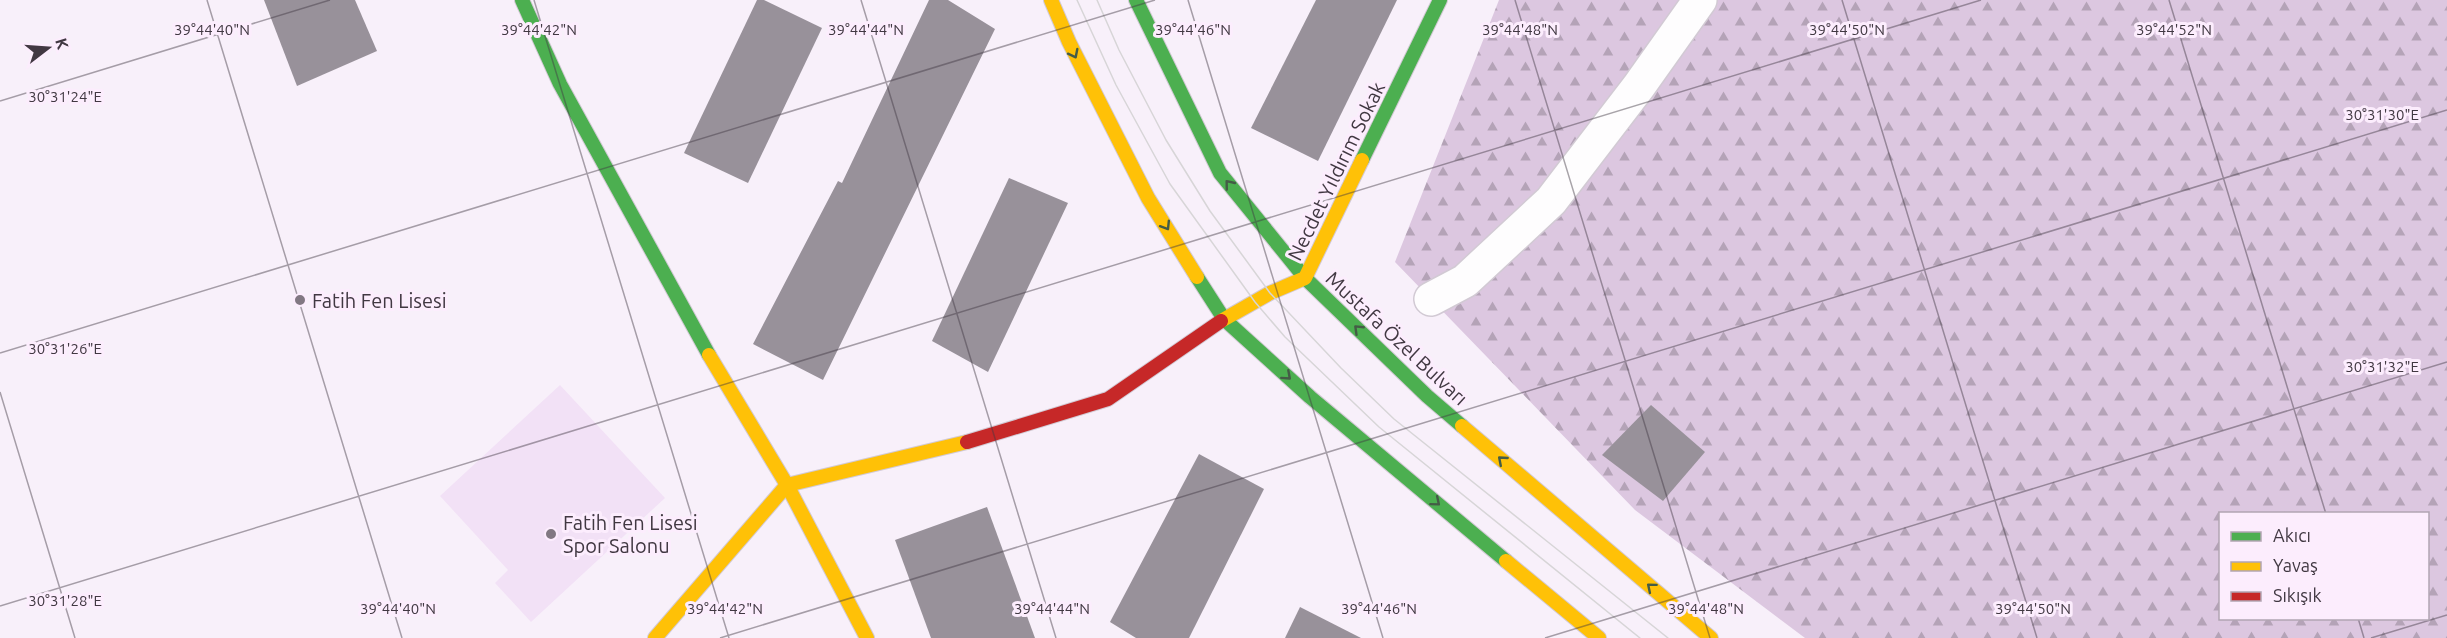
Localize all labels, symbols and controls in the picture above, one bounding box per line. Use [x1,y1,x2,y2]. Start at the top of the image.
north arrow [18,18,78,78]
text: 39°44'40"N [174,21,250,38]
text: 39°44'42"N [501,21,577,38]
text: 39°44'44"N [828,21,904,38]
text: 39°44'46"N [1155,21,1231,38]
text: 39°44'48"N [1482,21,1558,38]
text: 39°44'50"N [1809,21,1885,38]
text: 39°44'52"N [2136,21,2212,38]
text: K [52,36,73,52]
one-way arrow [1067,47,1079,58]
street label: Necdet Yıldırım Sokak [1283,78,1389,264]
text: 30°31'24"E [28,88,102,105]
text: 30°31'30"E [2345,106,2419,123]
one-way arrow [1225,179,1236,190]
one-way arrow [1158,220,1170,230]
street label: Mustafa Özel Bulvarı [1321,266,1473,410]
place label: Fatih Fen Lisesi [312,289,447,312]
marker: Fatih Fen Lisesi [293,293,307,307]
one-way arrow [1355,325,1365,336]
text: 30°31'26"E [28,340,102,357]
text: 30°31'32"E [2345,358,2419,375]
one-way arrow [1280,369,1291,380]
one-way arrow [1499,456,1509,467]
one-way arrow [1429,495,1440,506]
place label: Fatih Fen Lisesi Spor Salonu [563,511,698,557]
legend [2219,512,2429,620]
text: Akıcı [2273,525,2311,545]
marker: Fatih Fen Lisesi Spor Salonu [544,527,558,541]
text: Yavaş [2273,555,2318,575]
one-way arrow [1647,583,1658,594]
text: Sıkışık [2273,585,2322,605]
text: 30°31'28"E [28,592,102,609]
text: 39°44'40"N [360,600,436,617]
text: 39°44'42"N [687,600,763,617]
text: 39°44'44"N [1014,600,1090,617]
text: 39°44'46"N [1341,600,1417,617]
text: 39°44'48"N [1668,600,1744,617]
text: 39°44'50"N [1995,600,2071,617]

